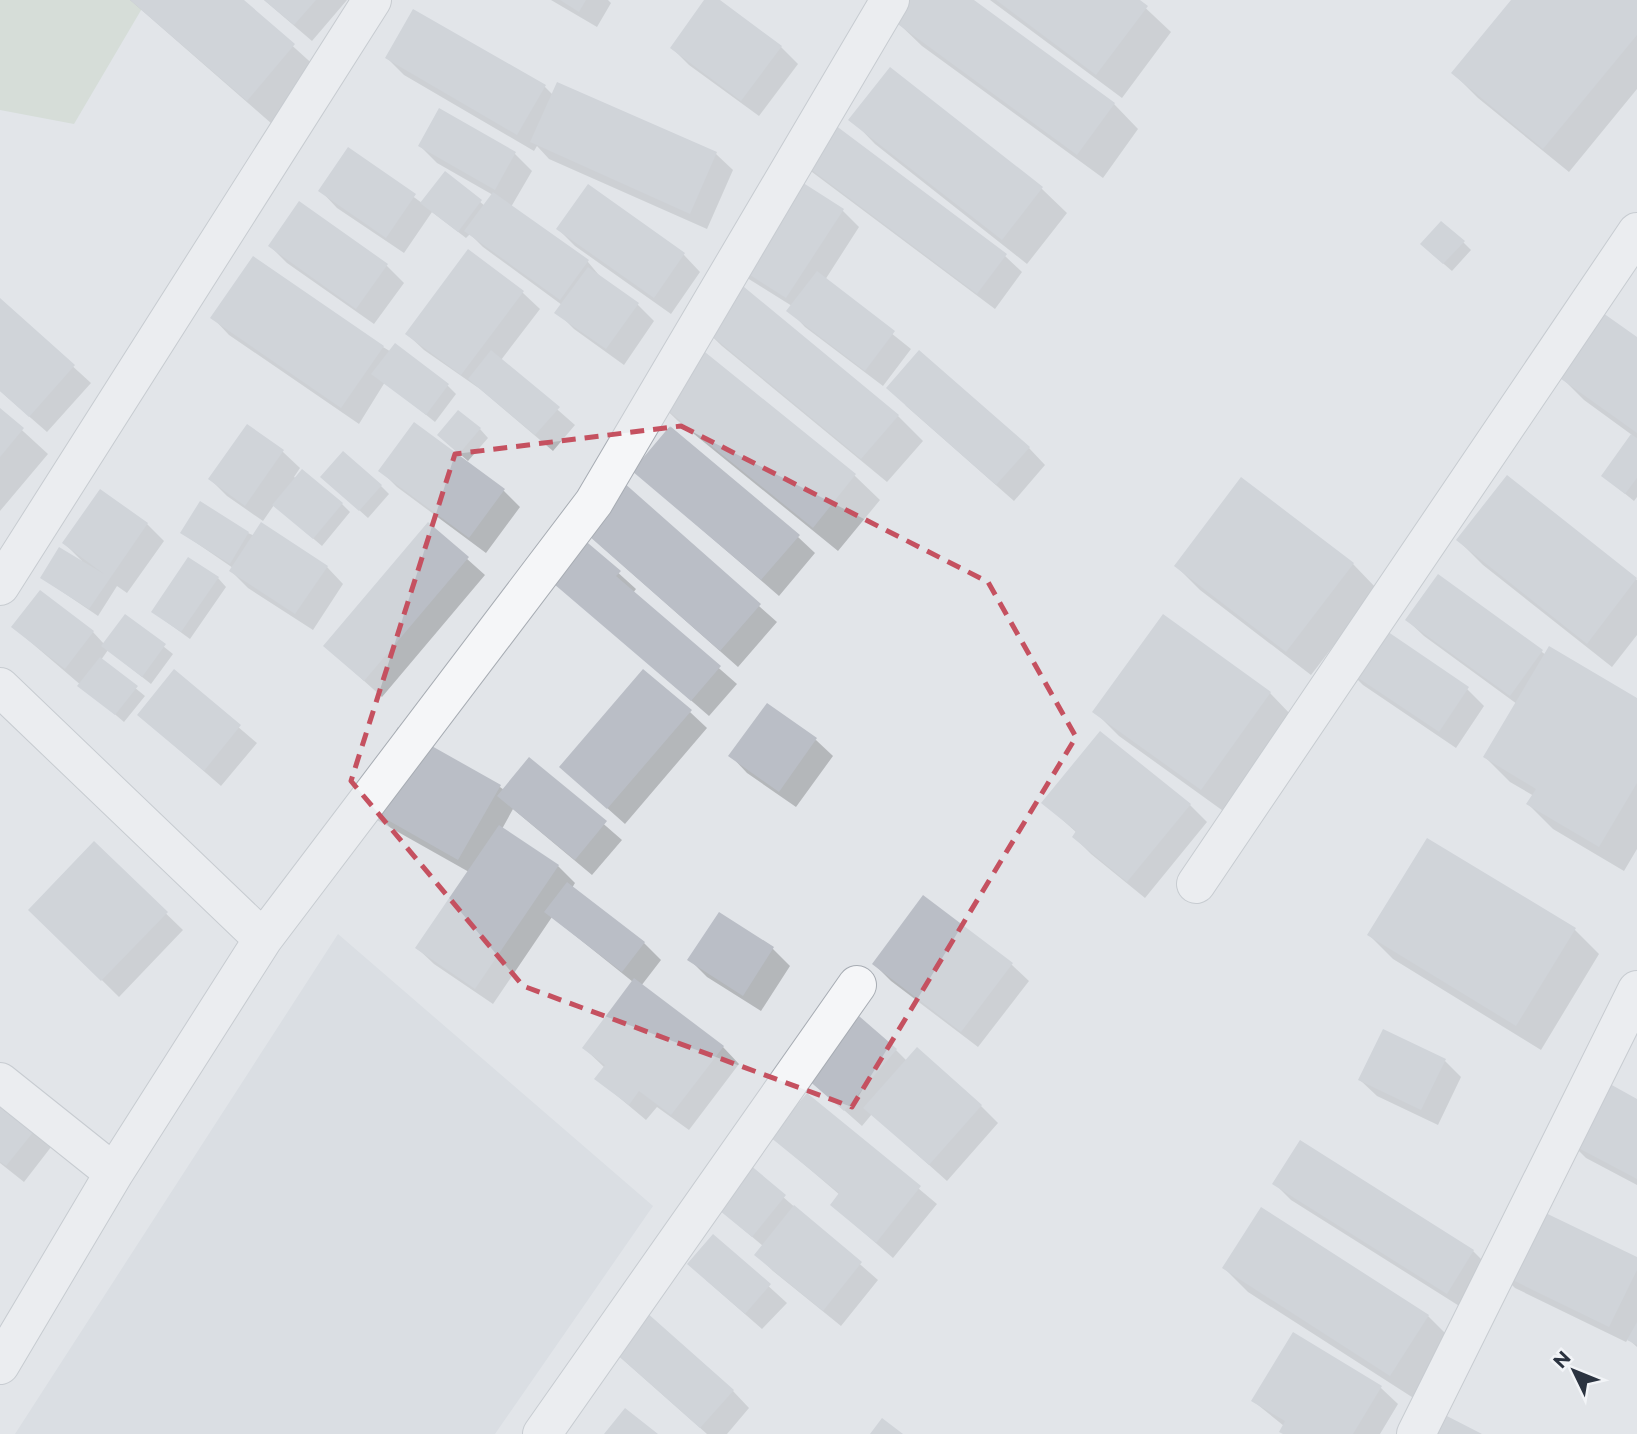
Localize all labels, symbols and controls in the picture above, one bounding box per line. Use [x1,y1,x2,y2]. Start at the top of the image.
north arrow [1539,1336,1609,1406]
text: N [1548,1346,1576,1373]

